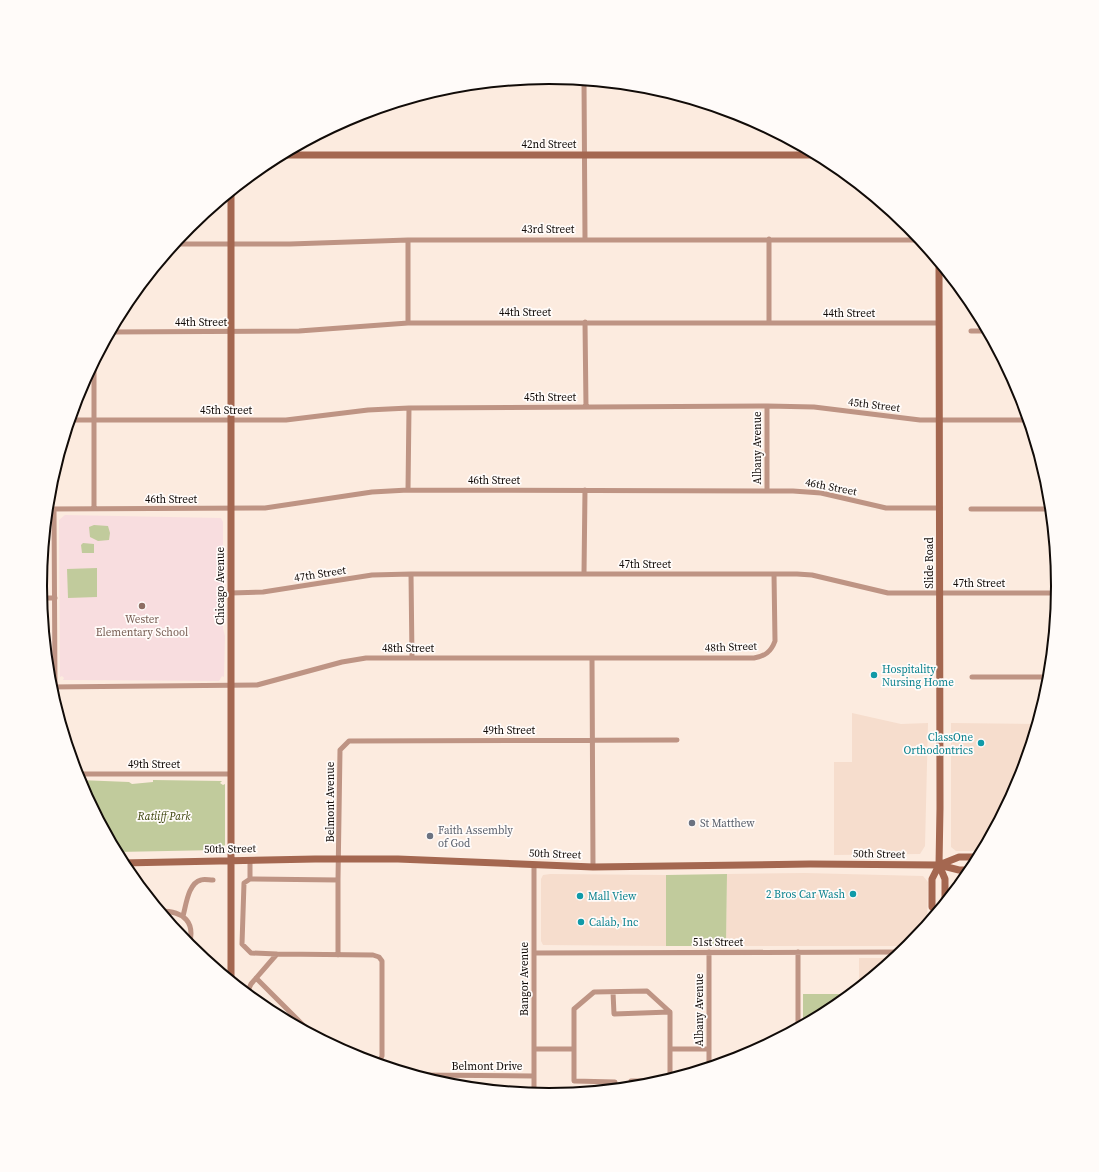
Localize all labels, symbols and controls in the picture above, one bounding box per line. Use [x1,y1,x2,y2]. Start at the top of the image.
street label: 42nd Street [522,137,577,152]
street label: 43rd Street [522,222,575,237]
street label: 44th Street [499,305,552,320]
street label: 44th Street [823,306,876,321]
street label: 44th Street [175,315,228,330]
street label: 45th Street [524,390,577,405]
street label: 45th Street [847,394,901,416]
street label: 45th Street [200,403,253,418]
street label: Albany Avenue [750,411,765,485]
street label: 46th Street [468,473,521,488]
street label: 46th Street [804,475,858,499]
street label: 46th Street [145,492,198,507]
street label: Slide Road [922,537,937,589]
street label: Chicago Avenue [213,547,228,625]
street label: 47th Street [619,557,672,572]
street label: 47th Street [293,562,347,585]
street label: 47th Street [953,576,1006,591]
marker: Wester Elementary School [137,601,147,611]
place label: Wester Elementary School [96,612,188,640]
street label: 48th Street [705,639,758,655]
street label: 48th Street [382,641,435,656]
place label: Hospitality Nursing Home [882,662,954,690]
marker: Hospitality Nursing Home [869,670,879,680]
street label: 49th Street [483,723,536,738]
place label: ClassOne Orthodontrics [904,730,973,758]
marker: ClassOne Orthodontrics [976,738,986,748]
street label: 49th Street [128,757,181,772]
street label: Belmont Avenue [323,761,338,842]
park label: Ratliff Park [137,809,191,824]
place label: St Matthew [700,816,755,831]
marker: St Matthew [687,818,697,828]
place label: Faith Assembly of God [438,823,513,851]
marker: Faith Assembly of God [425,831,435,841]
street label: 50th Street [204,841,257,857]
street label: 50th Street [529,846,582,862]
street label: 50th Street [853,846,906,862]
place label: 2 Bros Car Wash [766,887,845,902]
place label: Mall View [588,889,637,904]
marker: 2 Bros Car Wash [848,889,858,899]
marker: Mall View [575,891,585,901]
place label: Calab, Inc [589,915,639,930]
marker: Calab, Inc [576,917,586,927]
street label: 51st Street [693,935,744,950]
street label: Bangor Avenue [517,942,532,1016]
street label: Albany Avenue [692,973,707,1047]
street label: Belmont Drive [452,1059,523,1074]

